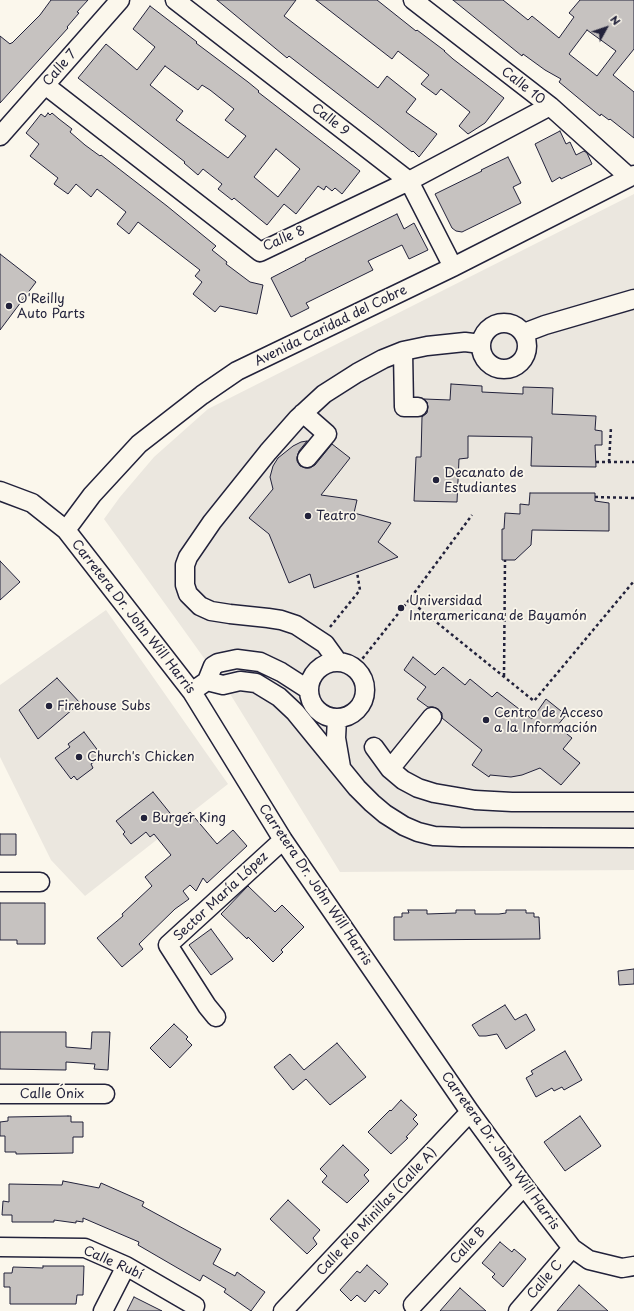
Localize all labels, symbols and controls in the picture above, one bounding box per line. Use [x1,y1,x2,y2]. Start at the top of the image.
north arrow [586,8,626,48]
text: N [606,11,625,29]
street label: Calle 7 [40,47,80,89]
street label: Calle 10 [498,64,548,108]
street label: Calle 9 [308,100,352,140]
street label: Calle 8 [261,223,307,255]
street label: Avenida Caridad del Cobre [252,282,410,370]
place label: O'Reilly Auto Parts [17,291,85,322]
marker: O'Reilly Auto Parts [4,301,14,311]
place label: Decanato de Estudiantes [444,465,524,496]
marker: Decanato de Estudiantes [431,475,441,485]
place label: Teatro [316,508,356,524]
marker: Teatro [303,511,313,521]
street label: Carretera Dr. John Will Harris [68,537,198,697]
place label: Universidad Interamericana de Bayamón [409,593,587,624]
marker: Universidad Interamericana de Bayamón [396,603,406,613]
place label: Firehouse Subs [57,698,150,714]
marker: Firehouse Subs [44,701,54,711]
place label: Centro de Acceso a la Información [494,705,603,736]
marker: Centro de Acceso a la Información [481,715,491,725]
place label: Church's Chicken [87,749,195,765]
marker: Church's Chicken [74,752,84,762]
street label: Carretera Dr. John Will Harris [255,801,375,969]
place label: Burger King [152,810,226,826]
marker: Burger King [139,813,149,823]
street label: Sector María López [171,849,271,945]
street label: Carretera Dr. John Will Harris [438,1069,562,1233]
street label: Calle Ónix [20,1086,84,1102]
street label: Calle Río Minillas (Calle A) [314,1145,440,1279]
street label: Calle B [447,1224,489,1268]
street label: Calle Rubí [81,1243,145,1283]
street label: Calle C [524,1258,566,1302]

